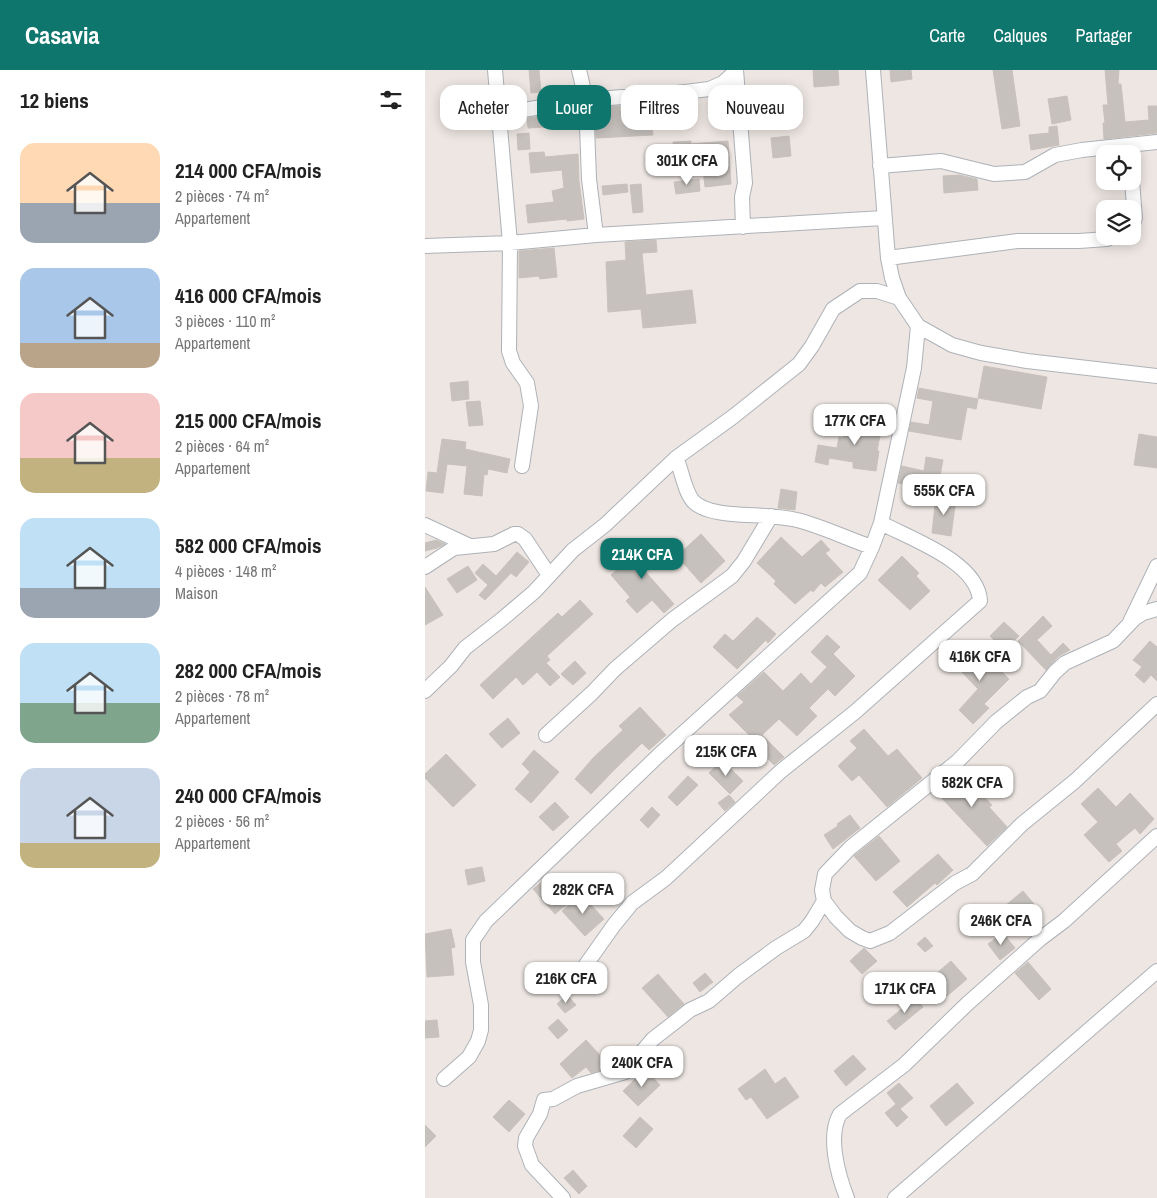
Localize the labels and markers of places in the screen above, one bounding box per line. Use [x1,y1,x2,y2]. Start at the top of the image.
pin: 301K CFA [635,144,739,186]
pin: 177K CFA [803,404,907,446]
pin: 555K CFA [892,474,996,516]
pin: 214K CFA [590,538,694,580]
pin: 416K CFA [928,640,1032,682]
pin: 215K CFA [674,734,778,777]
pin: 582K CFA [920,766,1024,808]
pin: 282K CFA [531,872,635,915]
pin: 246K CFA [949,904,1053,946]
pin: 216K CFA [514,962,618,1004]
pin: 171K CFA [853,972,957,1014]
pin: 240K CFA [590,1046,694,1088]

